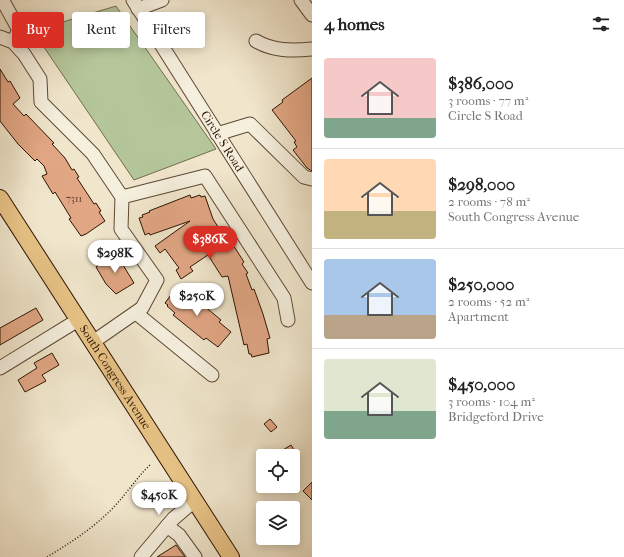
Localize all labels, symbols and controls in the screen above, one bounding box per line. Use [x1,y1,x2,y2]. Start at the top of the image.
chip: Buy [12,12,64,48]
chip: Rent [72,12,130,48]
chip: Filters [138,12,205,48]
icon: filters [590,13,612,35]
text: 4 homes [324,14,384,34]
text: $386,000 [448,73,514,93]
icon: home [356,74,404,122]
text: 3 rooms · 77 m² [448,93,528,108]
street label: Circle S Road [198,108,247,174]
text: Circle S Road [448,108,523,123]
text: $298,000 [448,174,515,194]
icon: home [356,175,404,223]
house number: 7311 [66,193,82,205]
text: 2 rooms · 78 m² [448,194,530,209]
text: South Congress Avenue [448,209,579,224]
pin: $386K [182,226,238,260]
text: $386K [192,231,228,246]
pin: $298K [87,240,143,274]
text: $298K [97,245,133,260]
text: $250,000 [448,274,514,294]
icon: home [356,275,404,323]
pin: $250K [169,283,225,317]
text: $250K [179,288,215,303]
text: 2 rooms · 52 m² [448,294,529,309]
text: Apartment [448,309,509,324]
street label: South Congress Avenue [77,322,154,432]
text: $450,000 [448,374,515,394]
icon: home [356,375,404,423]
text: 3 rooms · 104 m² [448,394,535,409]
text: Bridgeford Drive [448,409,544,424]
map controls [256,449,300,545]
button: locate [256,449,300,493]
pin: $450K [131,482,187,516]
text: $450K [141,487,177,502]
button: layers [256,501,300,545]

